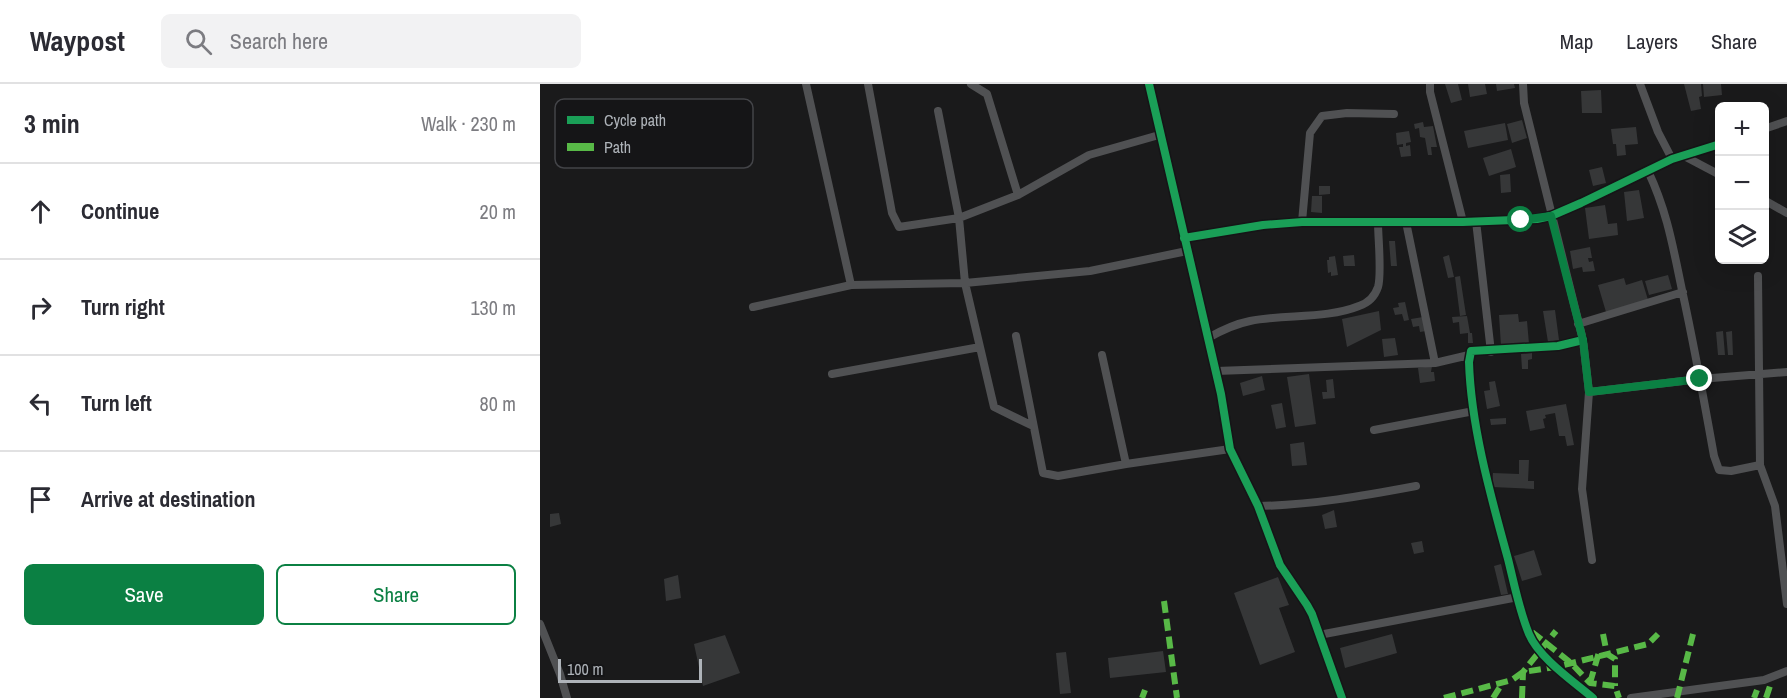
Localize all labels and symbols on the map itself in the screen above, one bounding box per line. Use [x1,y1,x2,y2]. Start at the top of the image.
legend [555,99,753,168]
text: Cycle path [604,109,666,131]
text: Path [604,136,631,158]
route start [1507,206,1533,232]
route end [1686,365,1712,391]
scale bar [558,656,702,684]

